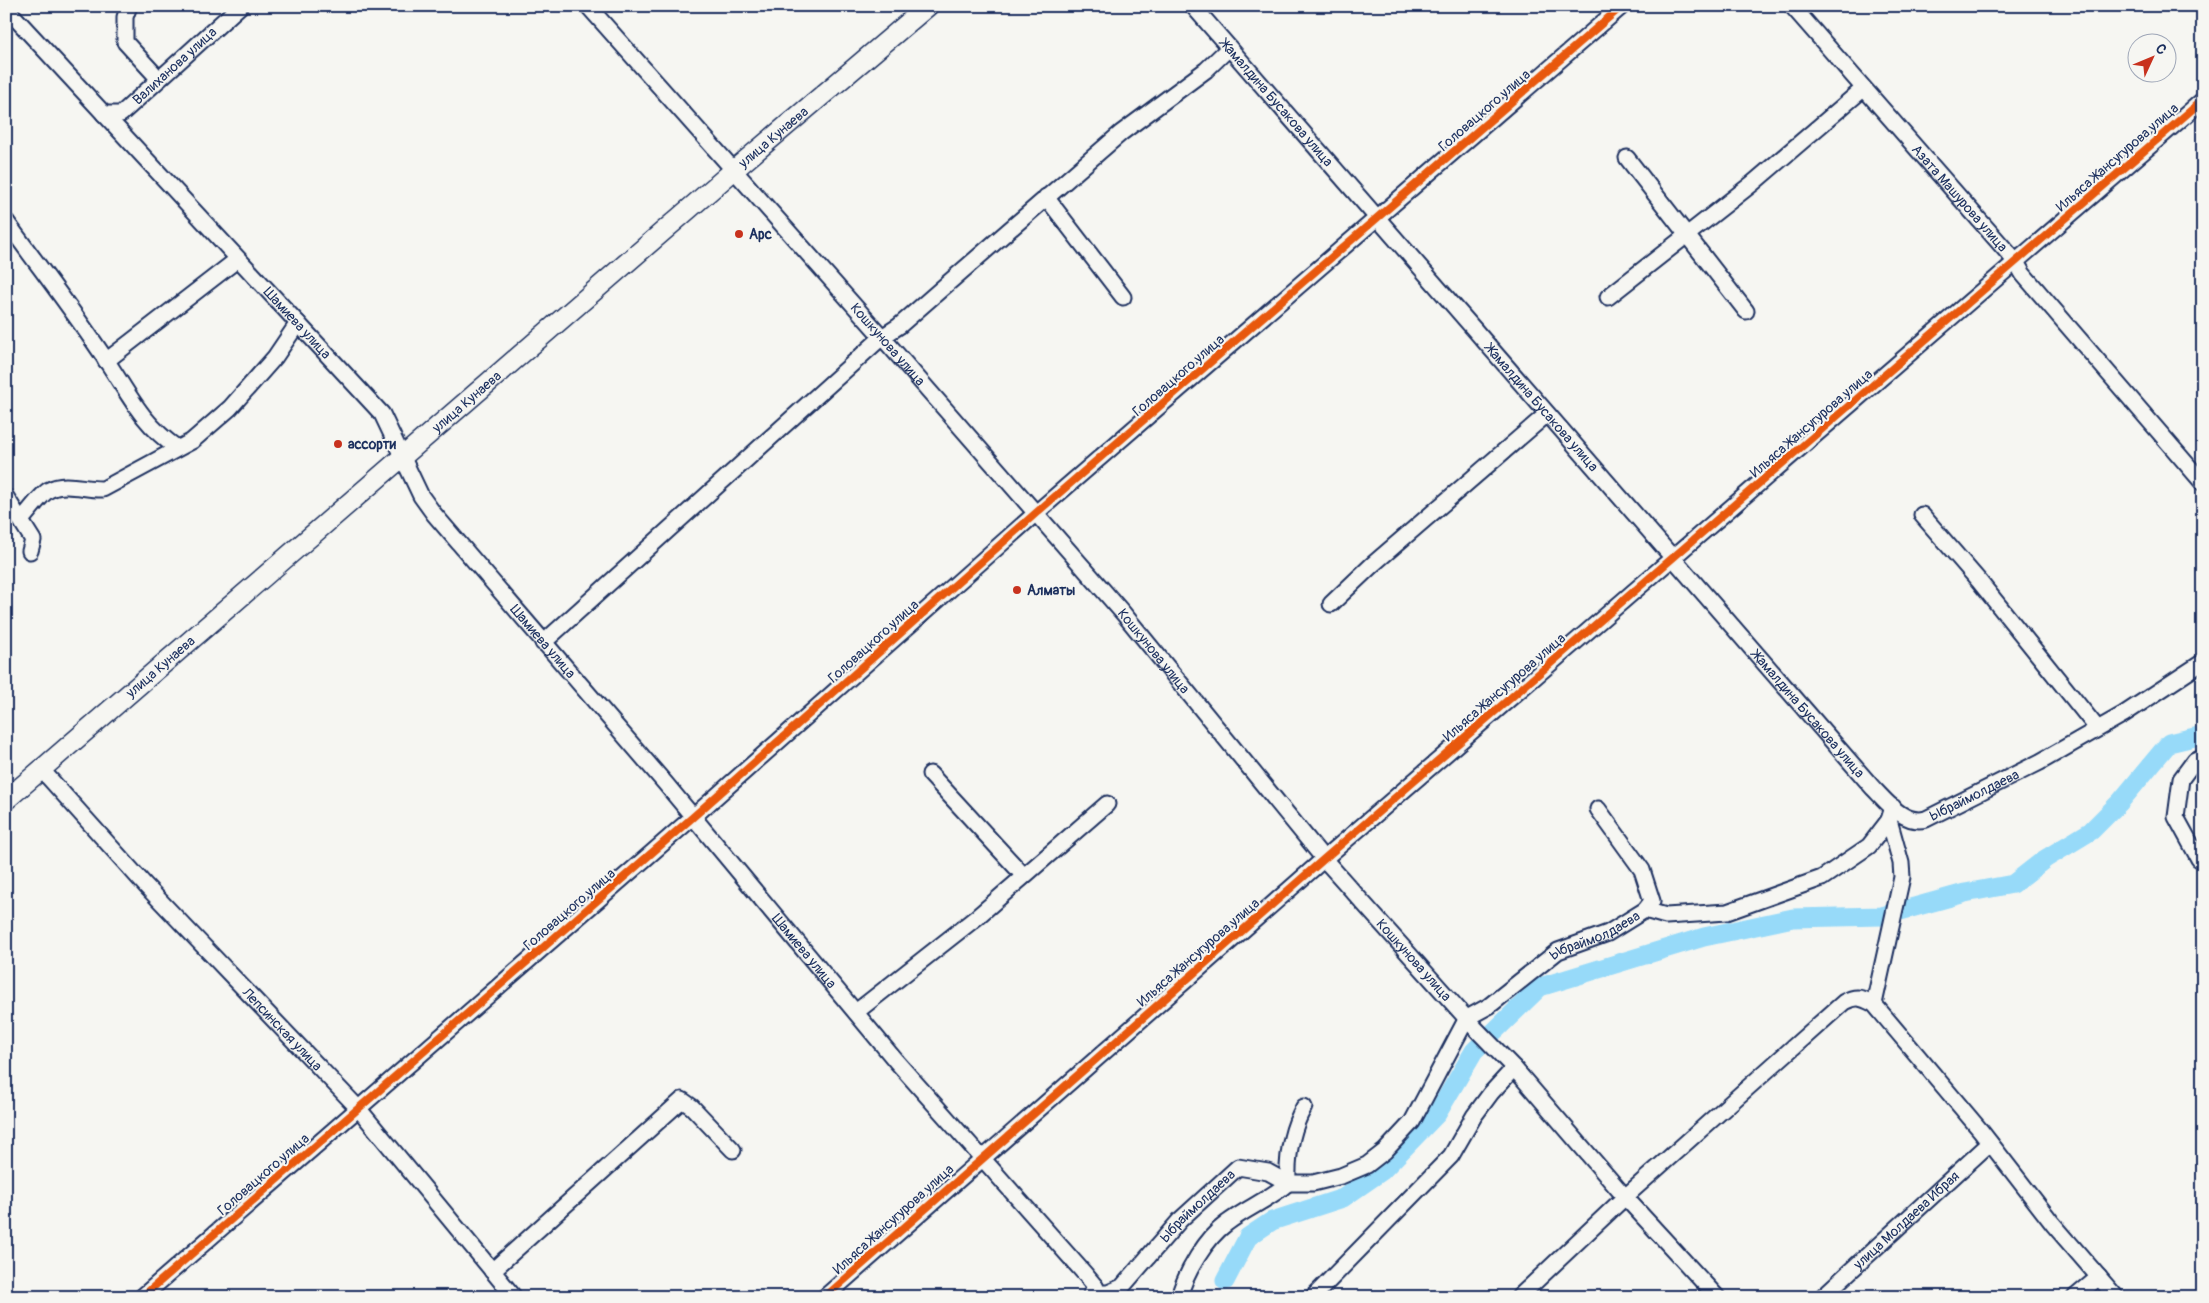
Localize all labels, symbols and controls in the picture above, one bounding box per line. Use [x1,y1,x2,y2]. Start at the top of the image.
street label: Валиханова улица [129,24,220,108]
north arrow [2126,32,2176,82]
street label: Жамалдина Бусакова улица [1215,34,1337,170]
text: С [2152,40,2170,59]
street label: Головацкого улица [1435,66,1534,155]
street label: Ильяса Жансугурова улица [2053,100,2182,215]
street label: улица Кунаева [734,103,812,172]
street label: Азата Машурова улица [1908,141,2011,255]
place label: Арс [749,226,772,243]
marker: Арс [733,228,745,240]
street label: Шамиева улица [260,284,335,363]
street label: Кошкунова улица [847,300,929,389]
street label: Головацкого улица [1129,331,1228,420]
street label: Жамалдина Бусакова улица [1480,339,1602,475]
street label: Ильяса Жансугурова улица [1747,366,1876,481]
street label: улица Кунаева [428,367,505,437]
place label: ассорти [348,436,397,453]
marker: ассорти [332,438,344,450]
place label: Алматы [1027,582,1075,599]
marker: Алматы [1011,584,1023,596]
street label: Головацкого улица [824,596,922,687]
street label: Шамиева улица [507,601,579,682]
street label: Кошкунова улица [1114,605,1193,697]
street label: Ильяса Жансугурова улица [1440,630,1569,745]
street label: улица Кунаева [122,632,199,702]
street label: Жамалдина Бусакова улица [1747,645,1868,781]
street label: Ыбраймолдаева [1927,766,2022,825]
street label: Головацкого улица [520,865,619,954]
street label: Ильяса Жансугурова улица [1134,895,1263,1010]
street label: Ыбраймолдаева [1546,907,1643,963]
street label: Шамиева улица [768,910,840,992]
street label: Кошкунова улица [1373,915,1455,1005]
street label: Лепсинская улица [238,984,326,1074]
street label: Головацкого улица [214,1130,313,1219]
street label: Ильяса Жансугурова улица [829,1161,957,1278]
street label: Ыбраймолдаева [1157,1166,1239,1246]
street label: улица Молдаева Ибрая [1849,1168,1963,1274]

